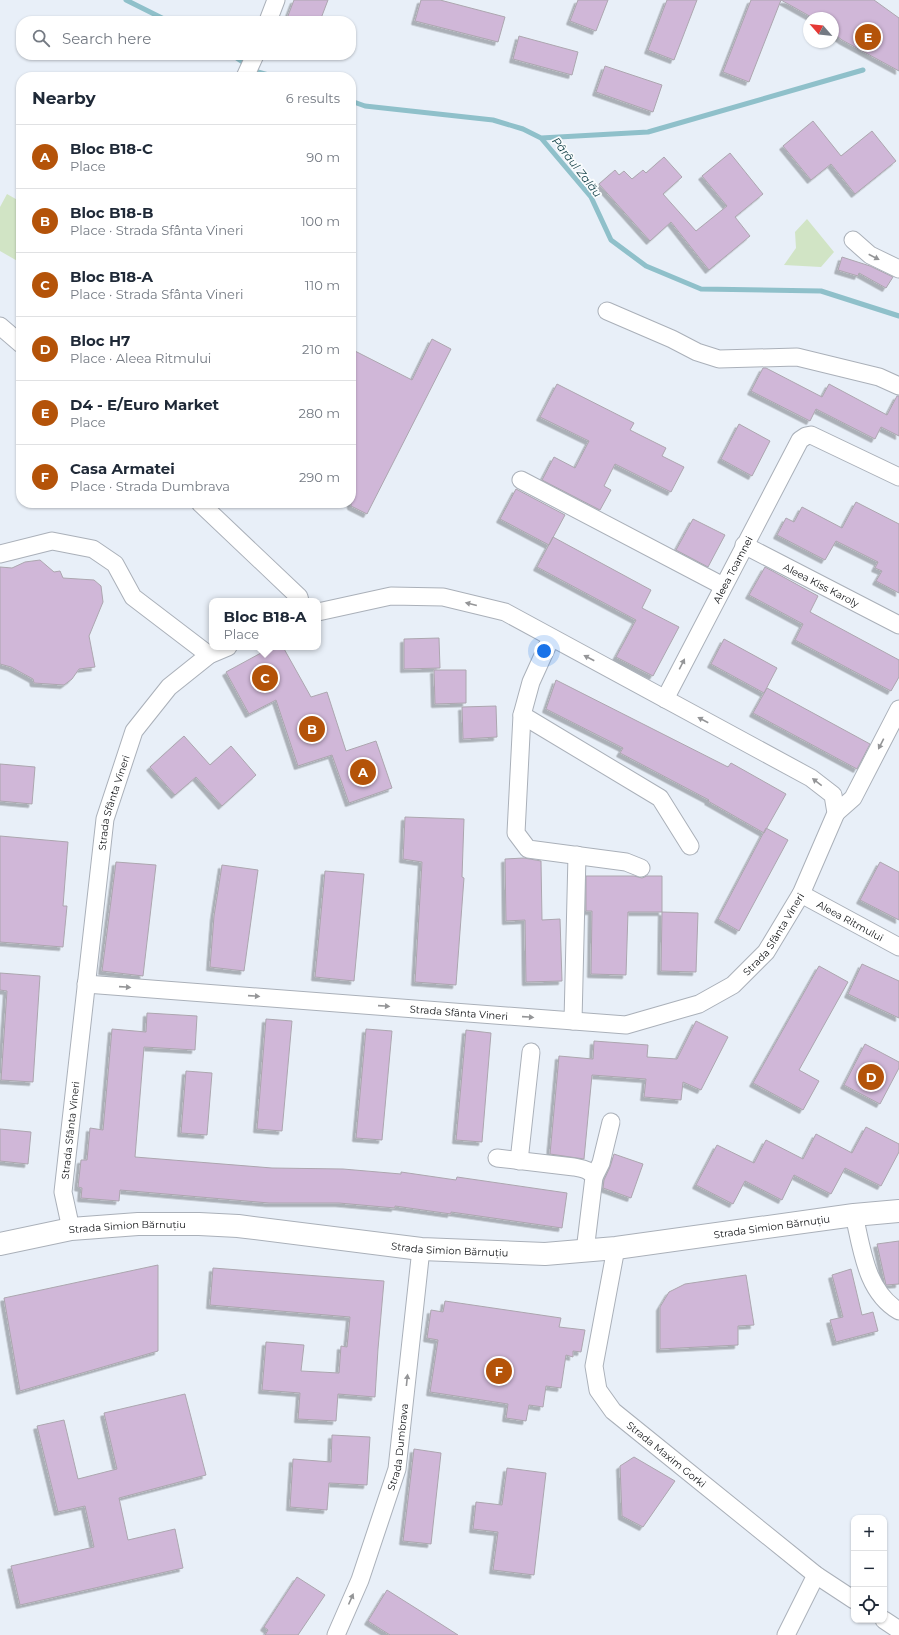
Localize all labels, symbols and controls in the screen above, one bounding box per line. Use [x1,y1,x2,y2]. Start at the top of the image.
north arrow [803,12,839,48]
search box [16,16,356,60]
pin: E [855,22,881,52]
icon: search [30,27,52,49]
text: Search here [62,29,151,48]
text: Nearby [32,88,96,108]
text: 6 results [286,90,340,106]
water label: Pârâul Zalău [549,134,605,200]
text: Bloc B18-C [70,139,153,158]
text: A [40,149,50,165]
text: 90 m [306,149,340,165]
text: Place [70,158,106,174]
text: Bloc B18-B [70,203,153,222]
text: B [40,213,50,229]
text: 100 m [301,213,340,229]
text: Place · Strada Sfânta Vineri [70,222,244,238]
one-way arrow [868,254,880,260]
text: Bloc B18-A [70,267,153,286]
text: C [40,277,50,293]
text: 110 m [305,277,340,293]
text: Place · Strada Sfânta Vineri [70,286,244,302]
text: Bloc H7 [70,331,130,350]
text: D [40,341,50,357]
text: 210 m [302,341,340,357]
text: Place · Aleea Ritmului [70,350,211,366]
text: D4 - E/Euro Market [70,395,219,414]
text: E [41,405,49,421]
text: 280 m [299,405,340,421]
text: Place [70,414,106,430]
text: Casa Armatei [70,459,175,478]
text: F [41,469,49,485]
text: 290 m [299,469,340,485]
text: Place · Strada Dumbrava [70,478,230,494]
street label: Aleea Toamnei [710,534,755,605]
street label: Aleea Kiss Karoly [781,560,862,610]
popup [209,598,321,650]
one-way arrow [465,601,477,607]
text: Bloc B18-A [223,607,307,626]
text: Place [223,626,259,642]
your location [534,641,554,661]
one-way arrow [583,655,595,661]
one-way arrow [679,658,686,670]
pin: C [252,663,278,693]
pin: B [299,714,325,744]
one-way arrow [697,716,709,723]
one-way arrow [878,738,884,749]
street label: Strada Sfânta Vineri [95,753,132,851]
pin: A [350,757,376,787]
one-way arrow [811,778,822,787]
street label: Strada Sfânta Vineri [740,890,807,978]
street label: Aleea Ritmului [815,897,886,944]
one-way arrow [119,983,131,990]
one-way arrow [248,993,260,1000]
one-way arrow [378,1002,390,1009]
street label: Strada Sfânta Vineri [409,1002,509,1023]
one-way arrow [522,1014,534,1021]
pin: D [858,1062,884,1092]
street label: Strada Sfânta Vineri [58,1081,82,1180]
street label: Strada Simion Bărnuțiu [713,1212,831,1241]
street label: Strada Simion Bărnuțiu [68,1217,186,1236]
street label: Strada Simion Bărnuțiu [391,1239,509,1259]
pin: F [486,1356,512,1386]
one-way arrow [404,1374,410,1386]
street label: Strada Dumbrava [384,1403,411,1492]
street label: Strada Maxim Gorki [624,1418,709,1490]
map controls [851,1515,887,1623]
button: + [851,1515,887,1551]
button: − [851,1551,887,1587]
button: locate [851,1587,887,1623]
one-way arrow [349,1593,355,1605]

